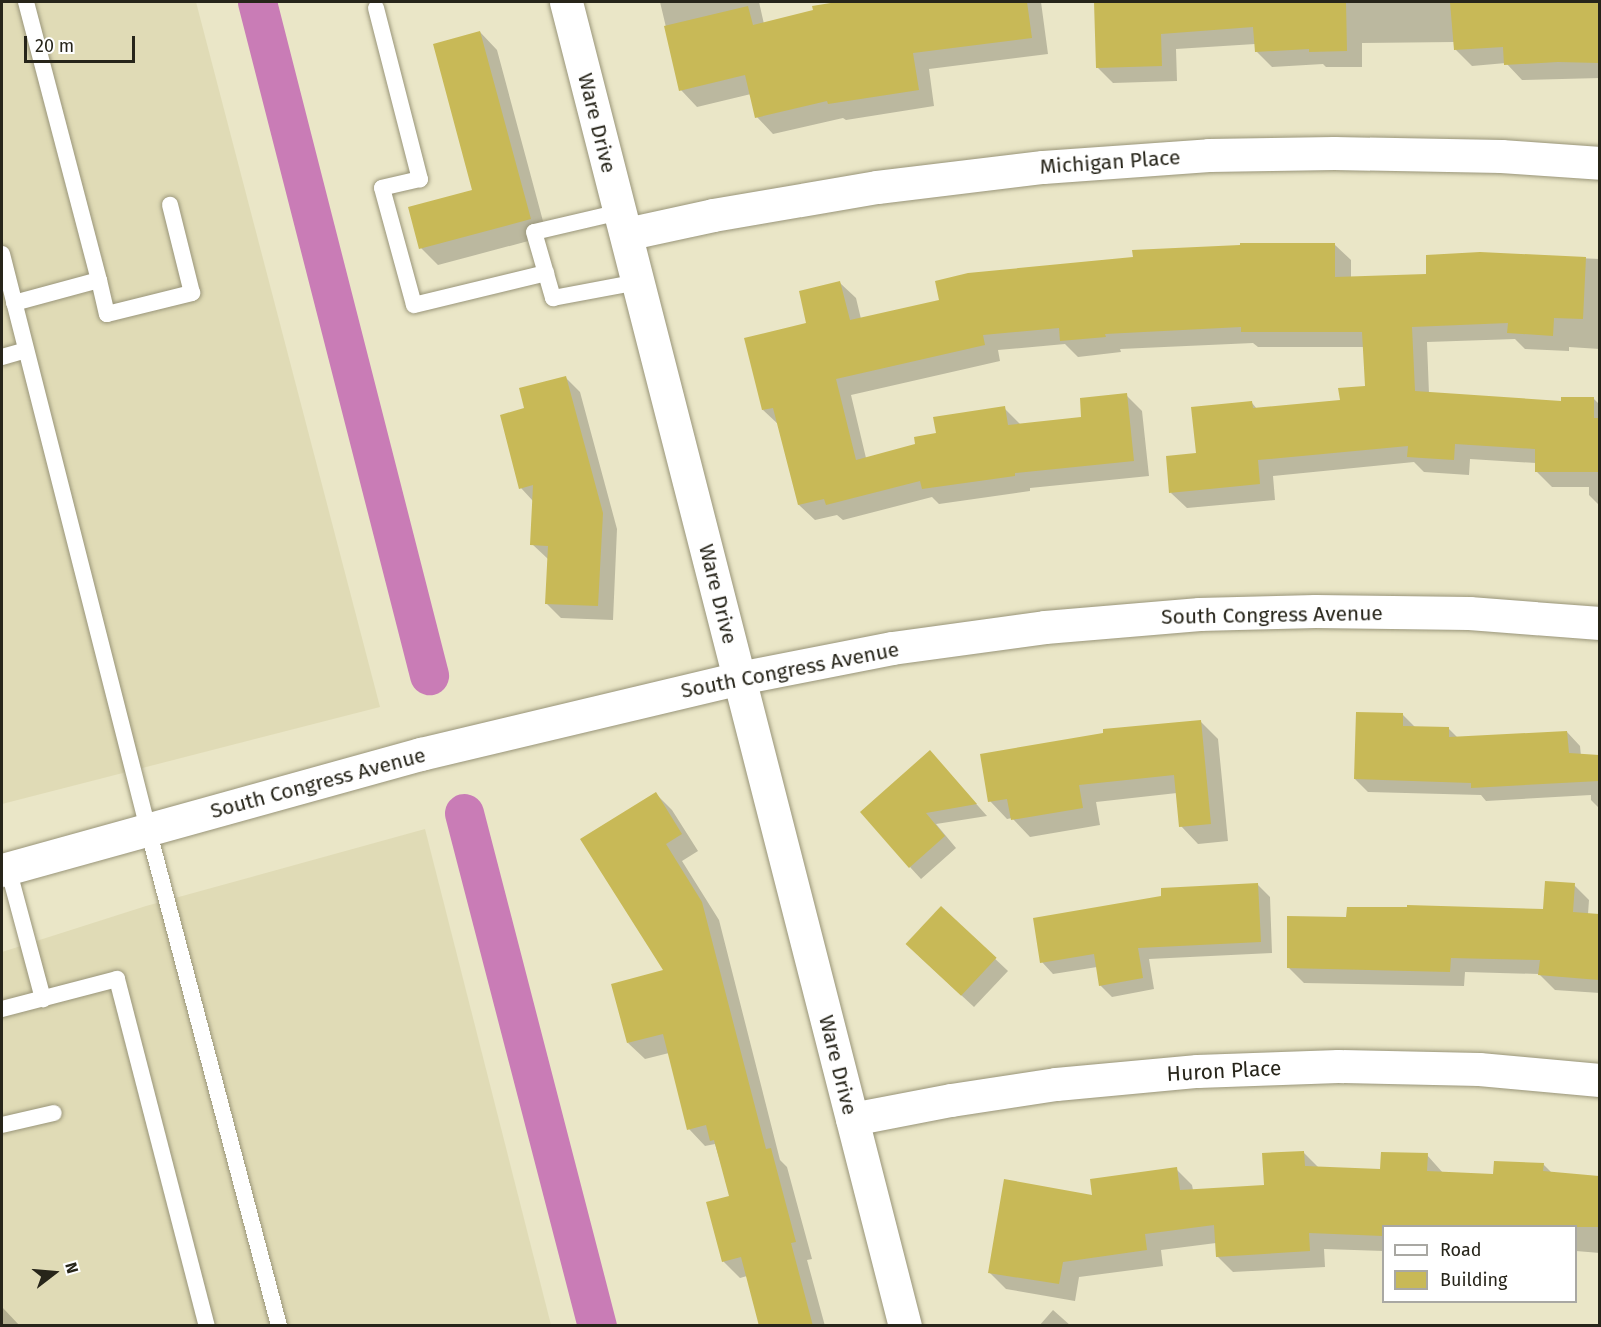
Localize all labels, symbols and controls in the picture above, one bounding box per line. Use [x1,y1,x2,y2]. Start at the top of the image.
scale bar [27,24,138,62]
text: 20 m [35,35,74,57]
street label: Ware Drive [572,71,622,175]
street label: Michigan Place [1039,145,1181,179]
street label: Ware Drive [693,542,743,646]
street label: South Congress Avenue [1161,600,1383,630]
street label: South Congress Avenue [679,636,901,704]
street label: South Congress Avenue [208,742,428,824]
street label: Ware Drive [813,1013,863,1117]
street label: Huron Place [1166,1055,1282,1087]
legend [1382,1225,1577,1303]
text: Road [1440,1239,1482,1261]
north arrow [24,1243,84,1303]
text: N [61,1260,82,1276]
text: Building [1440,1269,1507,1291]

